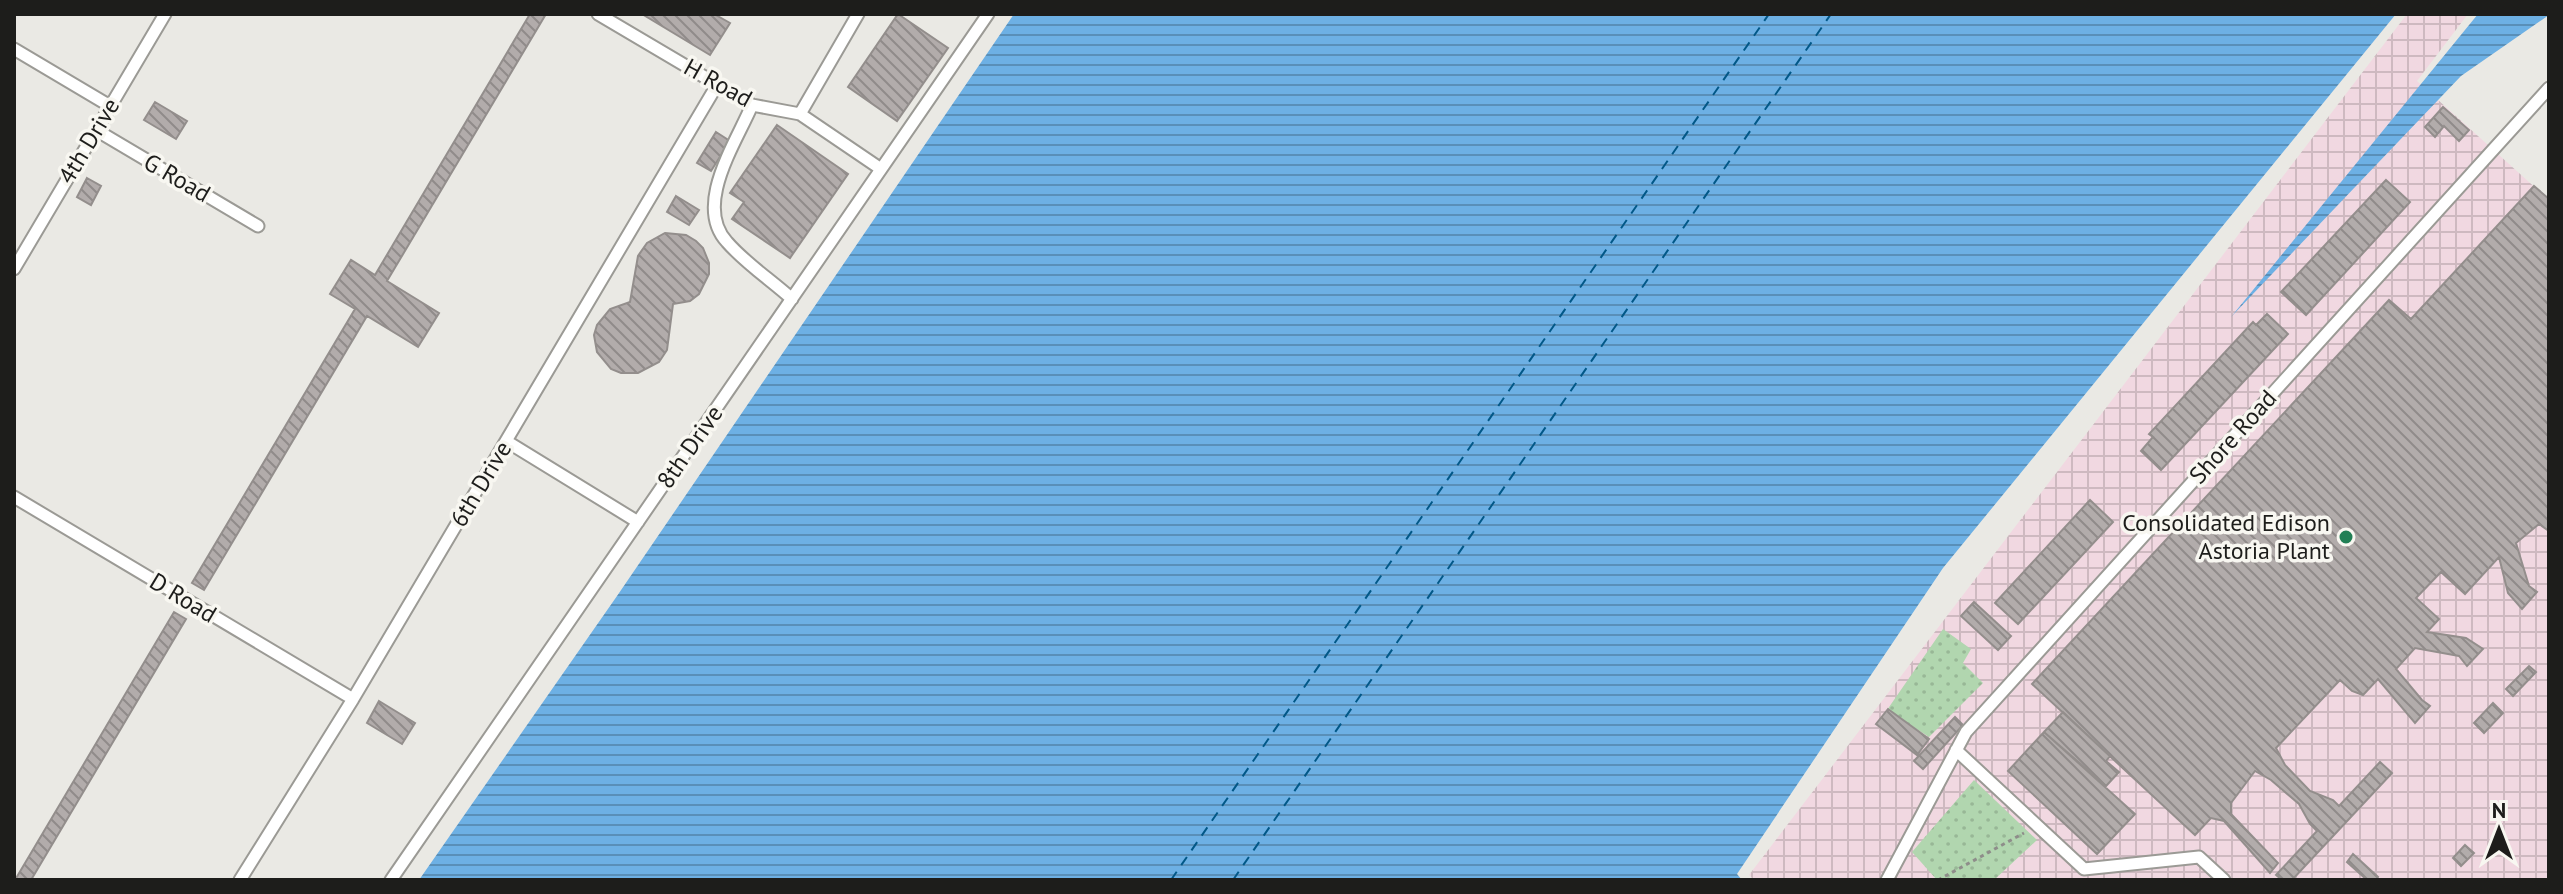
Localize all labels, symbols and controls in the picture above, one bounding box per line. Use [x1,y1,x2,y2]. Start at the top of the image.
street label: H Road [679,51,758,114]
street label: 4th Drive [51,92,126,189]
street label: G Road [138,146,216,209]
street label: Shore Road [2182,383,2283,490]
street label: 8th Drive [650,399,729,494]
street label: 6th Drive [443,435,518,532]
place label: Consolidated Edison Astoria Plant [2122,507,2330,566]
marker: Consolidated Edison Astoria Plant [2337,528,2355,546]
street label: D Road [144,566,222,630]
north arrow [2459,790,2539,870]
text: N [2492,796,2506,824]

